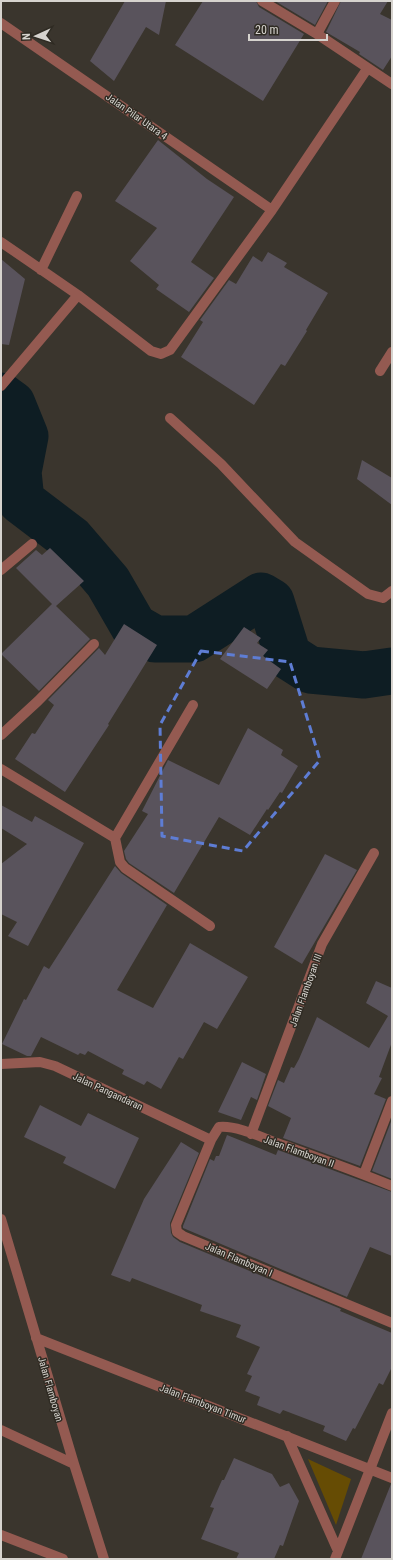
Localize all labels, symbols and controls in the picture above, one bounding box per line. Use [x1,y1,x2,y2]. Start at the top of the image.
north arrow [16,16,56,56]
scale bar [249,16,327,42]
text: 20 m [255,23,279,37]
text: N [20,33,33,40]
street label: Jalan Pilar Utara 4 [104,91,170,142]
street label: Jalan Flamboyan III [287,952,324,1028]
street label: Jalan Pangandaran [71,1070,145,1113]
street label: Jalan Flamboyan II [262,1134,336,1169]
street label: Jalan Flamboyan I [204,1240,274,1279]
street label: Jalan Flamboyan [36,1355,65,1423]
street label: Jalan Flamboyan Timur [158,1382,248,1425]

